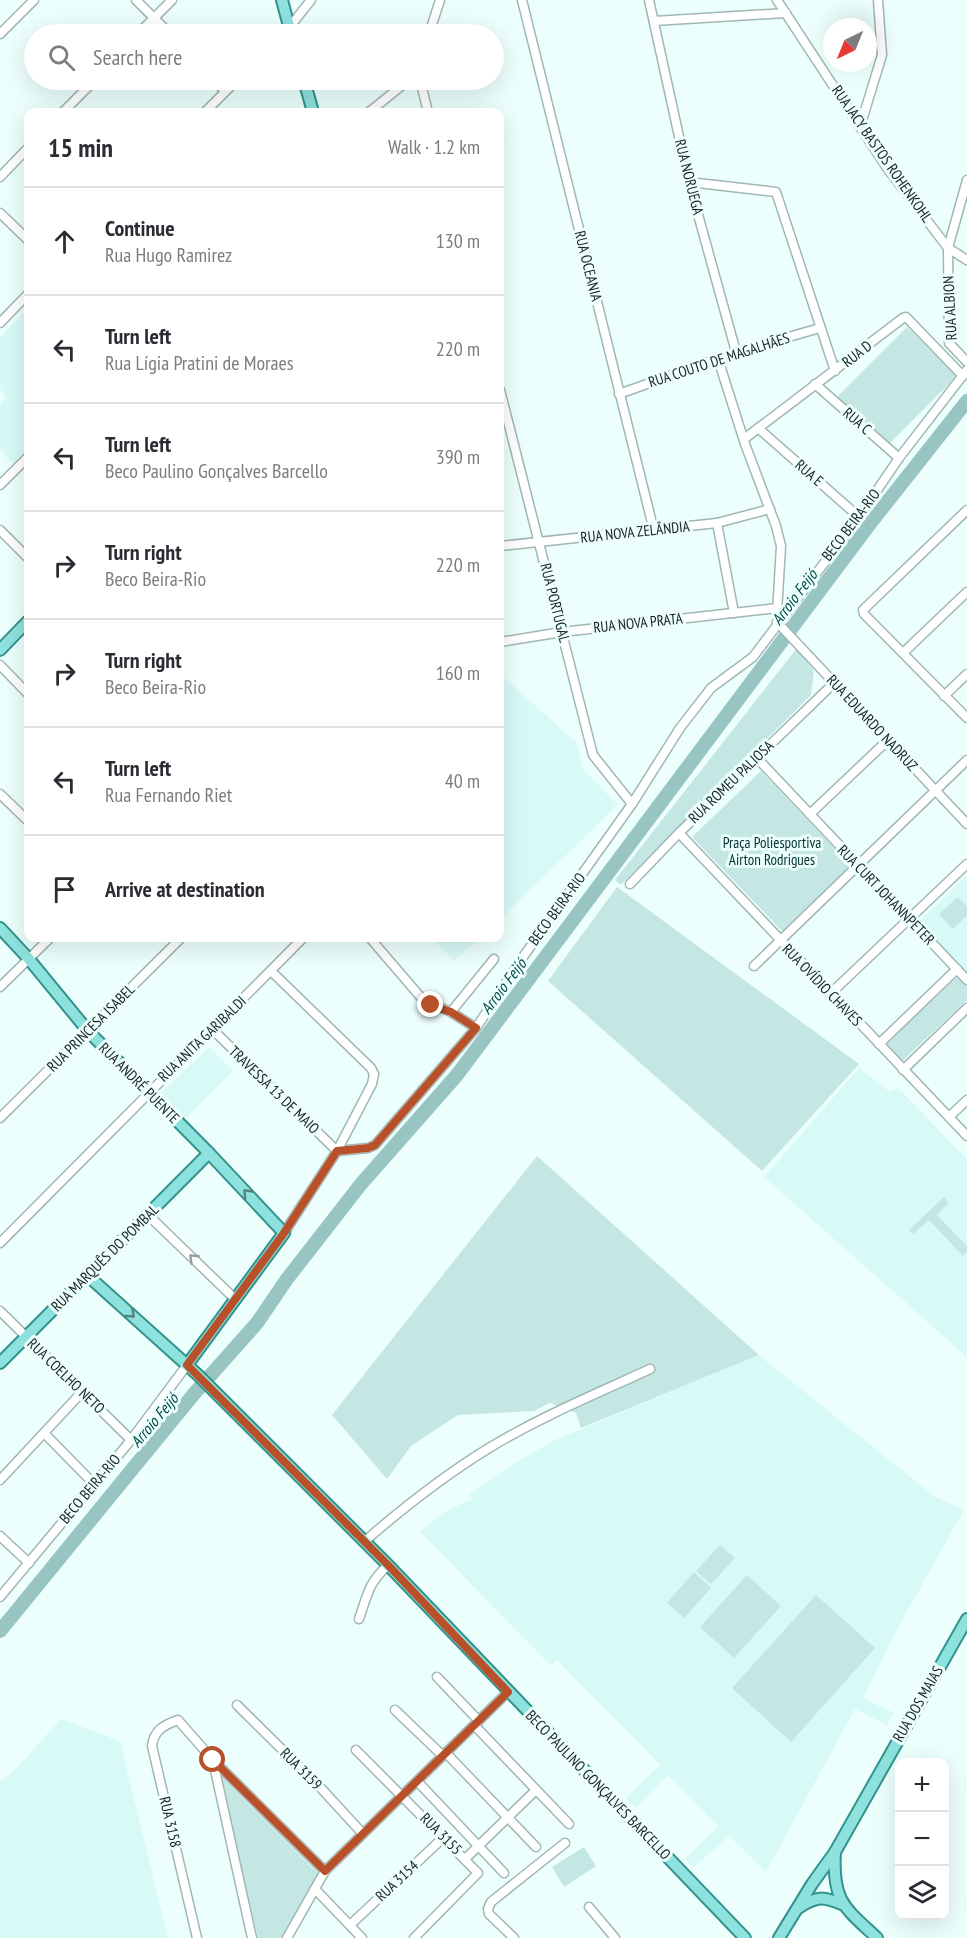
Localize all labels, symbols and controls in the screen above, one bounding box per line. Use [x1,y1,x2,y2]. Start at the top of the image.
north arrow [823,18,877,72]
search box [24,24,504,90]
icon: search [45,41,78,74]
text: Search here [93,43,182,71]
street label: RUA JACY BASTOS ROHENKOHL [828,81,937,227]
text: 15 min [48,131,113,164]
text: Walk · 1.2 km [388,134,480,160]
street label: RUA NORUEGA [671,137,708,217]
text: Continue [105,214,175,242]
icon: ahead [48,225,81,258]
text: 130 m [436,228,480,254]
street label: RUA OCEANIA [571,229,607,304]
text: Rua Hugo Ramirez [105,242,232,268]
street label: RUA ALBION [938,275,961,341]
text: Turn left [105,322,171,350]
street label: RUA COUTO DE MAGALHÃES [646,328,792,391]
icon: left [48,333,81,366]
text: 220 m [436,336,480,362]
street label: RUA D [838,336,876,371]
text: Rua Lígia Pratini de Moraes [105,350,294,376]
street label: RUA C [839,403,876,438]
text: Turn left [105,430,171,458]
icon: left [48,441,81,474]
text: 390 m [436,444,480,470]
street label: RUA E [791,455,827,490]
text: Beco Paulino Gonçalves Barcello [105,458,328,484]
street label: BECO BEIRA-RIO [817,485,884,564]
street label: RUA NOVA ZELÂNDIA [579,516,691,547]
text: Turn right [105,538,182,566]
icon: right [48,549,81,582]
text: 220 m [436,552,480,578]
street label: RUA PORTUGAL [536,561,575,645]
water label: Arroio Feijó [767,565,822,629]
text: Beco Beira-Rio [105,566,206,592]
street label: RUA NOVA PRATA [592,608,684,637]
text: Turn right [105,646,182,674]
icon: right [48,657,81,690]
text: 160 m [436,660,480,686]
street label: RUA EDUARDO NADRUZ [823,670,922,775]
text: Beco Beira-Rio [105,674,206,700]
street label: RUA ROMEU PALIOSA [684,736,778,827]
text: Turn left [105,754,171,782]
icon: left [48,765,81,798]
text: 40 m [445,768,480,794]
text: Rua Fernando Riet [105,782,232,808]
park label: Praça Poliesportiva Airton Rodrigues [723,833,821,869]
street label: RUA CURT JOHANNPETER [834,841,939,949]
street label: BECO BEIRA-RIO [524,869,589,949]
icon: arrive [48,873,81,906]
text: Arrive at destination [105,875,265,903]
street label: RUA OVÍDIO CHAVES [778,940,866,1030]
water label: Arroio Feijó [476,954,531,1018]
street label: RUA PRINCESA ISABEL [43,979,139,1076]
route end [417,991,443,1017]
street label: RUA ANITA GARIBALDI [153,992,250,1086]
street label: RUA ANDRÉ PUENTE [95,1038,184,1127]
street label: TRAVESSA 13 DE MAIO [225,1042,324,1138]
one-way arrow [243,1189,254,1200]
street label: RUA MARQUÊS DO POMBAL [47,1199,163,1315]
one-way arrow [189,1255,200,1266]
one-way arrow [124,1307,135,1318]
street label: RUA COELHO NETO [24,1334,109,1417]
water label: Arroio Feijó [126,1388,183,1451]
street label: BECO BEIRA-RIO [55,1450,124,1527]
street label: RUA DOS MAIAS [888,1663,947,1745]
street label: BECO PAULINO GONÇALVES BARCELLO [522,1706,675,1863]
street label: RUA 3159 [276,1744,326,1794]
route start [199,1746,225,1772]
map controls [895,1758,949,1920]
button: + [895,1758,949,1812]
street label: RUA 3158 [155,1795,186,1849]
street label: RUA 3155 [416,1809,466,1859]
button: − [895,1812,949,1866]
street label: RUA 3154 [371,1856,422,1905]
button: layers [895,1866,949,1920]

